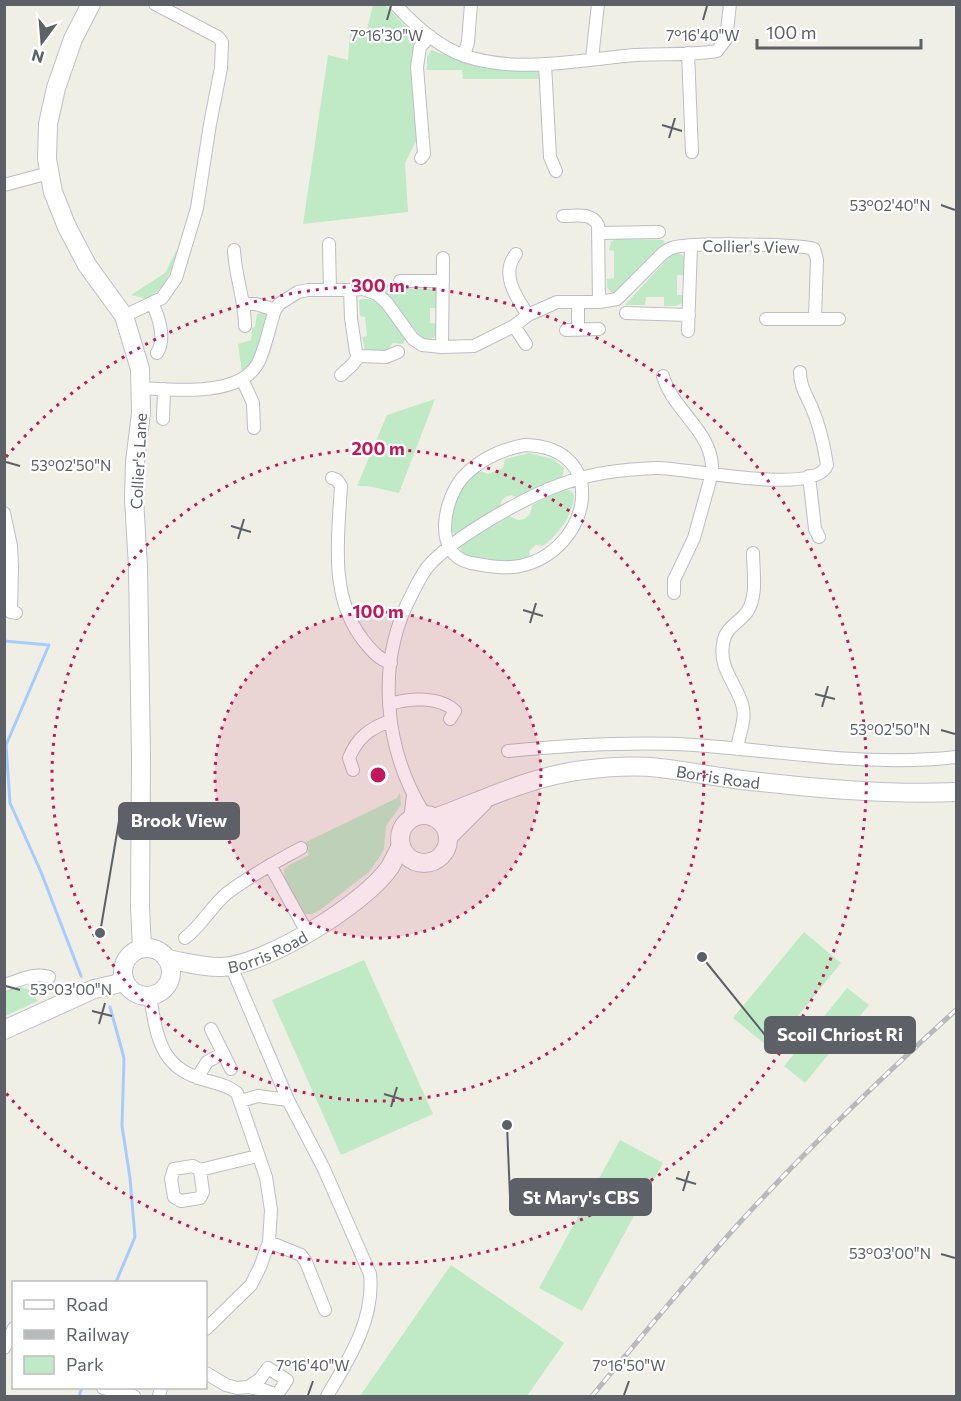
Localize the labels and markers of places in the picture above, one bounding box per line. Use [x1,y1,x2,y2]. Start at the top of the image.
centre of rings [368,765,388,785]
callout: Brook View [119,803,239,839]
callout: Scoil Chriost Ri [765,1017,915,1053]
callout: St Mary's CBS [510,1179,651,1215]

